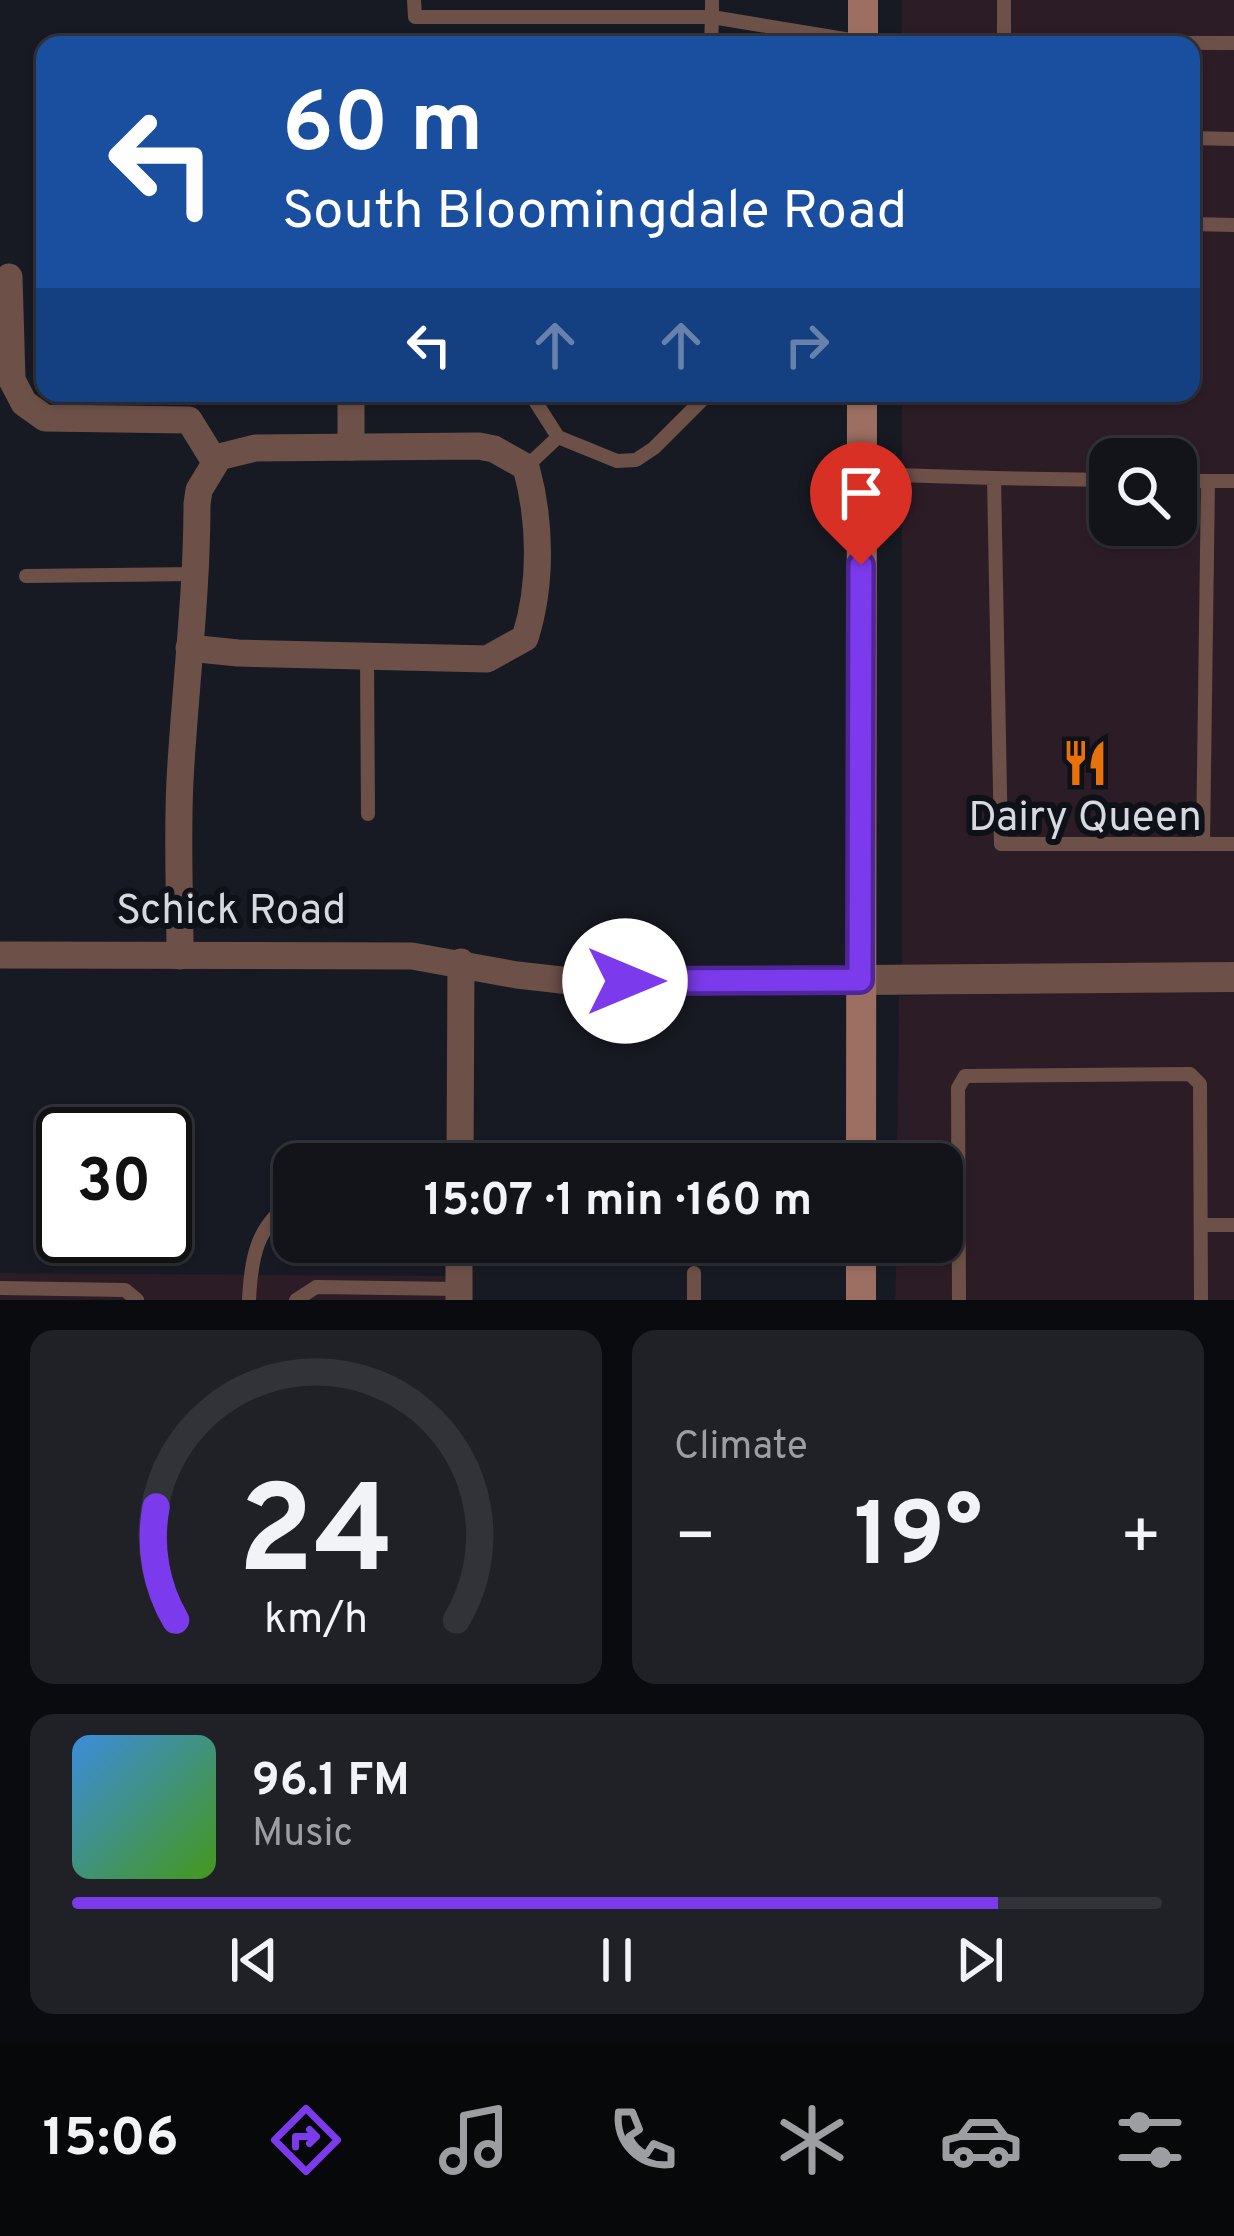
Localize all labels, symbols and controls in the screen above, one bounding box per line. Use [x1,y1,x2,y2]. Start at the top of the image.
text: 60 m [282,75,483,181]
icon: left [84,84,240,240]
text: South Bloomingdale Road [282,179,907,248]
icon: left [396,312,462,378]
icon: ahead [522,312,588,378]
icon: ahead [648,312,714,378]
icon: right [774,312,840,378]
map controls [1089,438,1197,546]
button: search [1089,438,1197,546]
pin [810,442,912,565]
icon: arrive [828,460,894,526]
restaurant icon: Dairy Queen [1060,738,1110,788]
place label: Dairy Queen [968,793,1202,846]
street label: Schick Road [116,886,346,939]
position arrow [562,918,688,1044]
speed limit sign: 30 [36,1107,192,1263]
text: 15:07 · 1 min · 160 m [424,1174,812,1231]
text: Climate [674,1424,808,1473]
text: 24 [238,1459,394,1617]
text: 19° [854,1484,982,1597]
text: − [674,1499,717,1582]
text: + [1119,1499,1162,1582]
text: km/h [264,1594,368,1648]
text: 96.1 FM [252,1754,410,1811]
text: Music [252,1811,353,1860]
icon: previous [221,1927,287,1993]
icon: pause [584,1927,650,1993]
icon: next [947,1927,1013,1993]
icon: directions [264,2098,348,2182]
icon: music [432,2098,516,2182]
icon: phone [601,2098,685,2182]
icon: climate [770,2098,854,2182]
icon: car [939,2098,1023,2182]
icon: filters [1108,2098,1192,2182]
text: 15:06 [42,2106,179,2175]

